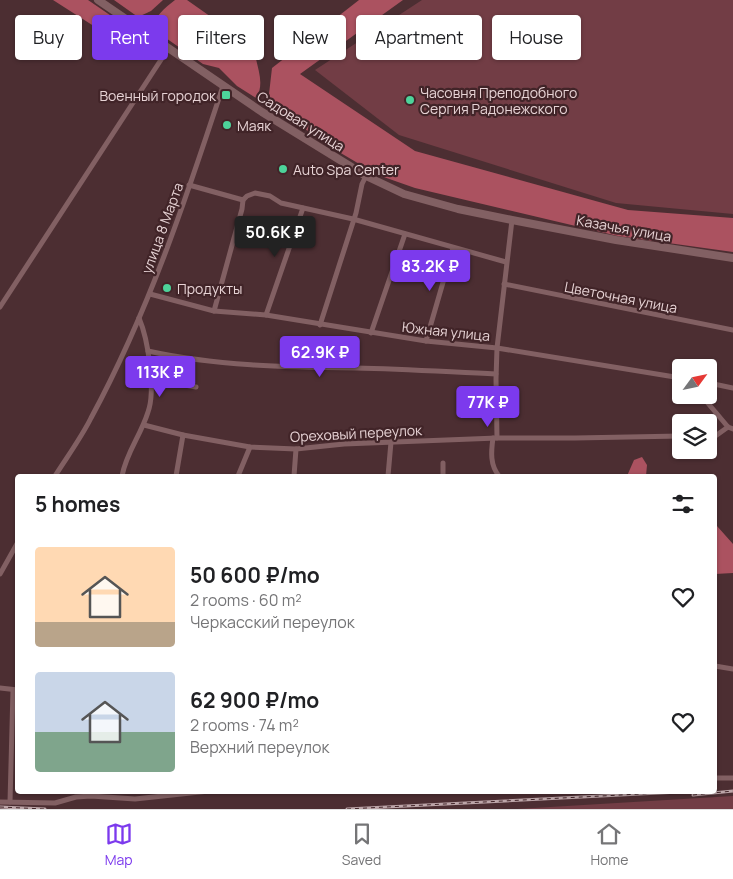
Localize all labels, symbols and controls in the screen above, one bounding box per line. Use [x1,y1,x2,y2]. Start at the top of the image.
chip: Buy [15,15,82,60]
chip: Rent [92,15,168,60]
chip: Filters [178,15,264,60]
chip: New [274,15,346,60]
chip: Apartment [356,15,482,60]
chip: House [492,15,581,60]
place label: Часовня Преподобного Сергия Радонежского [420,83,577,118]
place label: Военный городок [99,86,217,105]
street label: Садовая улица [254,86,348,156]
marker: Военный городок [220,89,232,101]
marker: Часовня Преподобного Сергия Радонежского [404,94,416,106]
place label: Маяк [237,116,272,135]
marker: Маяк [221,119,233,131]
place label: Auto Spa Center [293,160,399,179]
marker: Auto Spa Center [277,163,289,175]
street label: улица 8 Марта [137,180,187,276]
street label: Казачья улица [575,210,673,246]
pin: 50.6K ₽ [229,216,321,258]
text: 50.6K ₽ [246,221,304,243]
pin: 83.2K ₽ [384,250,476,292]
text: 83.2K ₽ [401,255,459,277]
street label: Цветочная улица [563,277,679,317]
place label: Продукты [177,279,242,298]
marker: Продукты [161,282,173,294]
street label: Южная улица [401,317,491,345]
pin: 62.9K ₽ [274,336,366,378]
text: 62.9K ₽ [291,341,349,363]
pin: 113K ₽ [119,356,201,398]
north arrow [672,359,718,404]
map controls [672,359,717,459]
text: 113K ₽ [136,361,184,383]
pin: 77K ₽ [453,386,523,428]
text: 77K ₽ [467,391,509,413]
button: layers [672,414,717,459]
street label: Ореховый переулок [289,420,424,446]
text: 5 homes [35,490,120,518]
icon: filters [669,490,697,518]
text: 50 600 ₽/mo [190,561,320,589]
icon: home [75,567,135,627]
icon: heart [669,583,697,611]
text: 2 rooms · 60 m² [190,589,302,611]
text: Черкасский переулок [190,611,355,633]
text: 62 900 ₽/mo [190,686,319,714]
icon: home [75,692,135,752]
icon: heart [669,708,697,736]
text: 2 rooms · 74 m² [190,714,299,736]
text: Верхний переулок [190,736,329,758]
tab: Map [105,820,133,869]
tab: Saved [342,820,381,869]
tab: Home [591,820,628,869]

